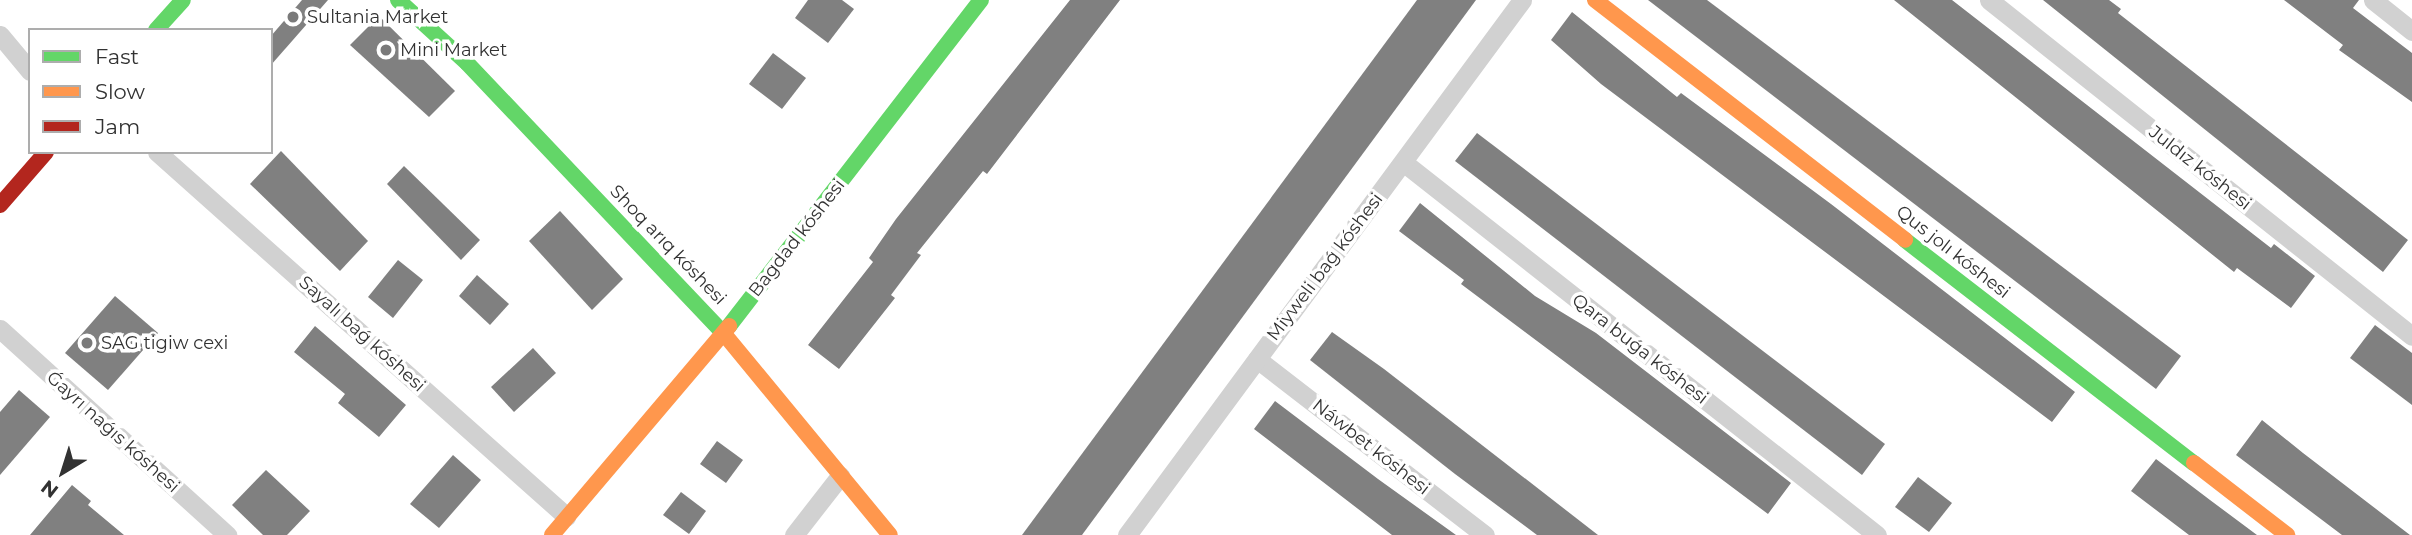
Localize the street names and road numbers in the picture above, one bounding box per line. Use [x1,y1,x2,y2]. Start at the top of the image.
street label: Juldız kóshesi [2144,121,2256,215]
street label: Bagdad kóshesi [744,175,850,301]
street label: Shoq arıq kóshesi [605,181,731,309]
street label: Miyweli baǵ kóshesi [1262,189,1388,345]
street label: Qus jolı kóshesi [1892,201,2014,303]
street label: Sayalı baǵ kóshesi [294,272,430,396]
street label: Qara buǵa kóshesi [1568,289,1712,409]
street label: Ǵayrı naǵıs kóshesi [42,367,184,497]
street label: Náwbet kóshesi [1308,394,1434,500]

